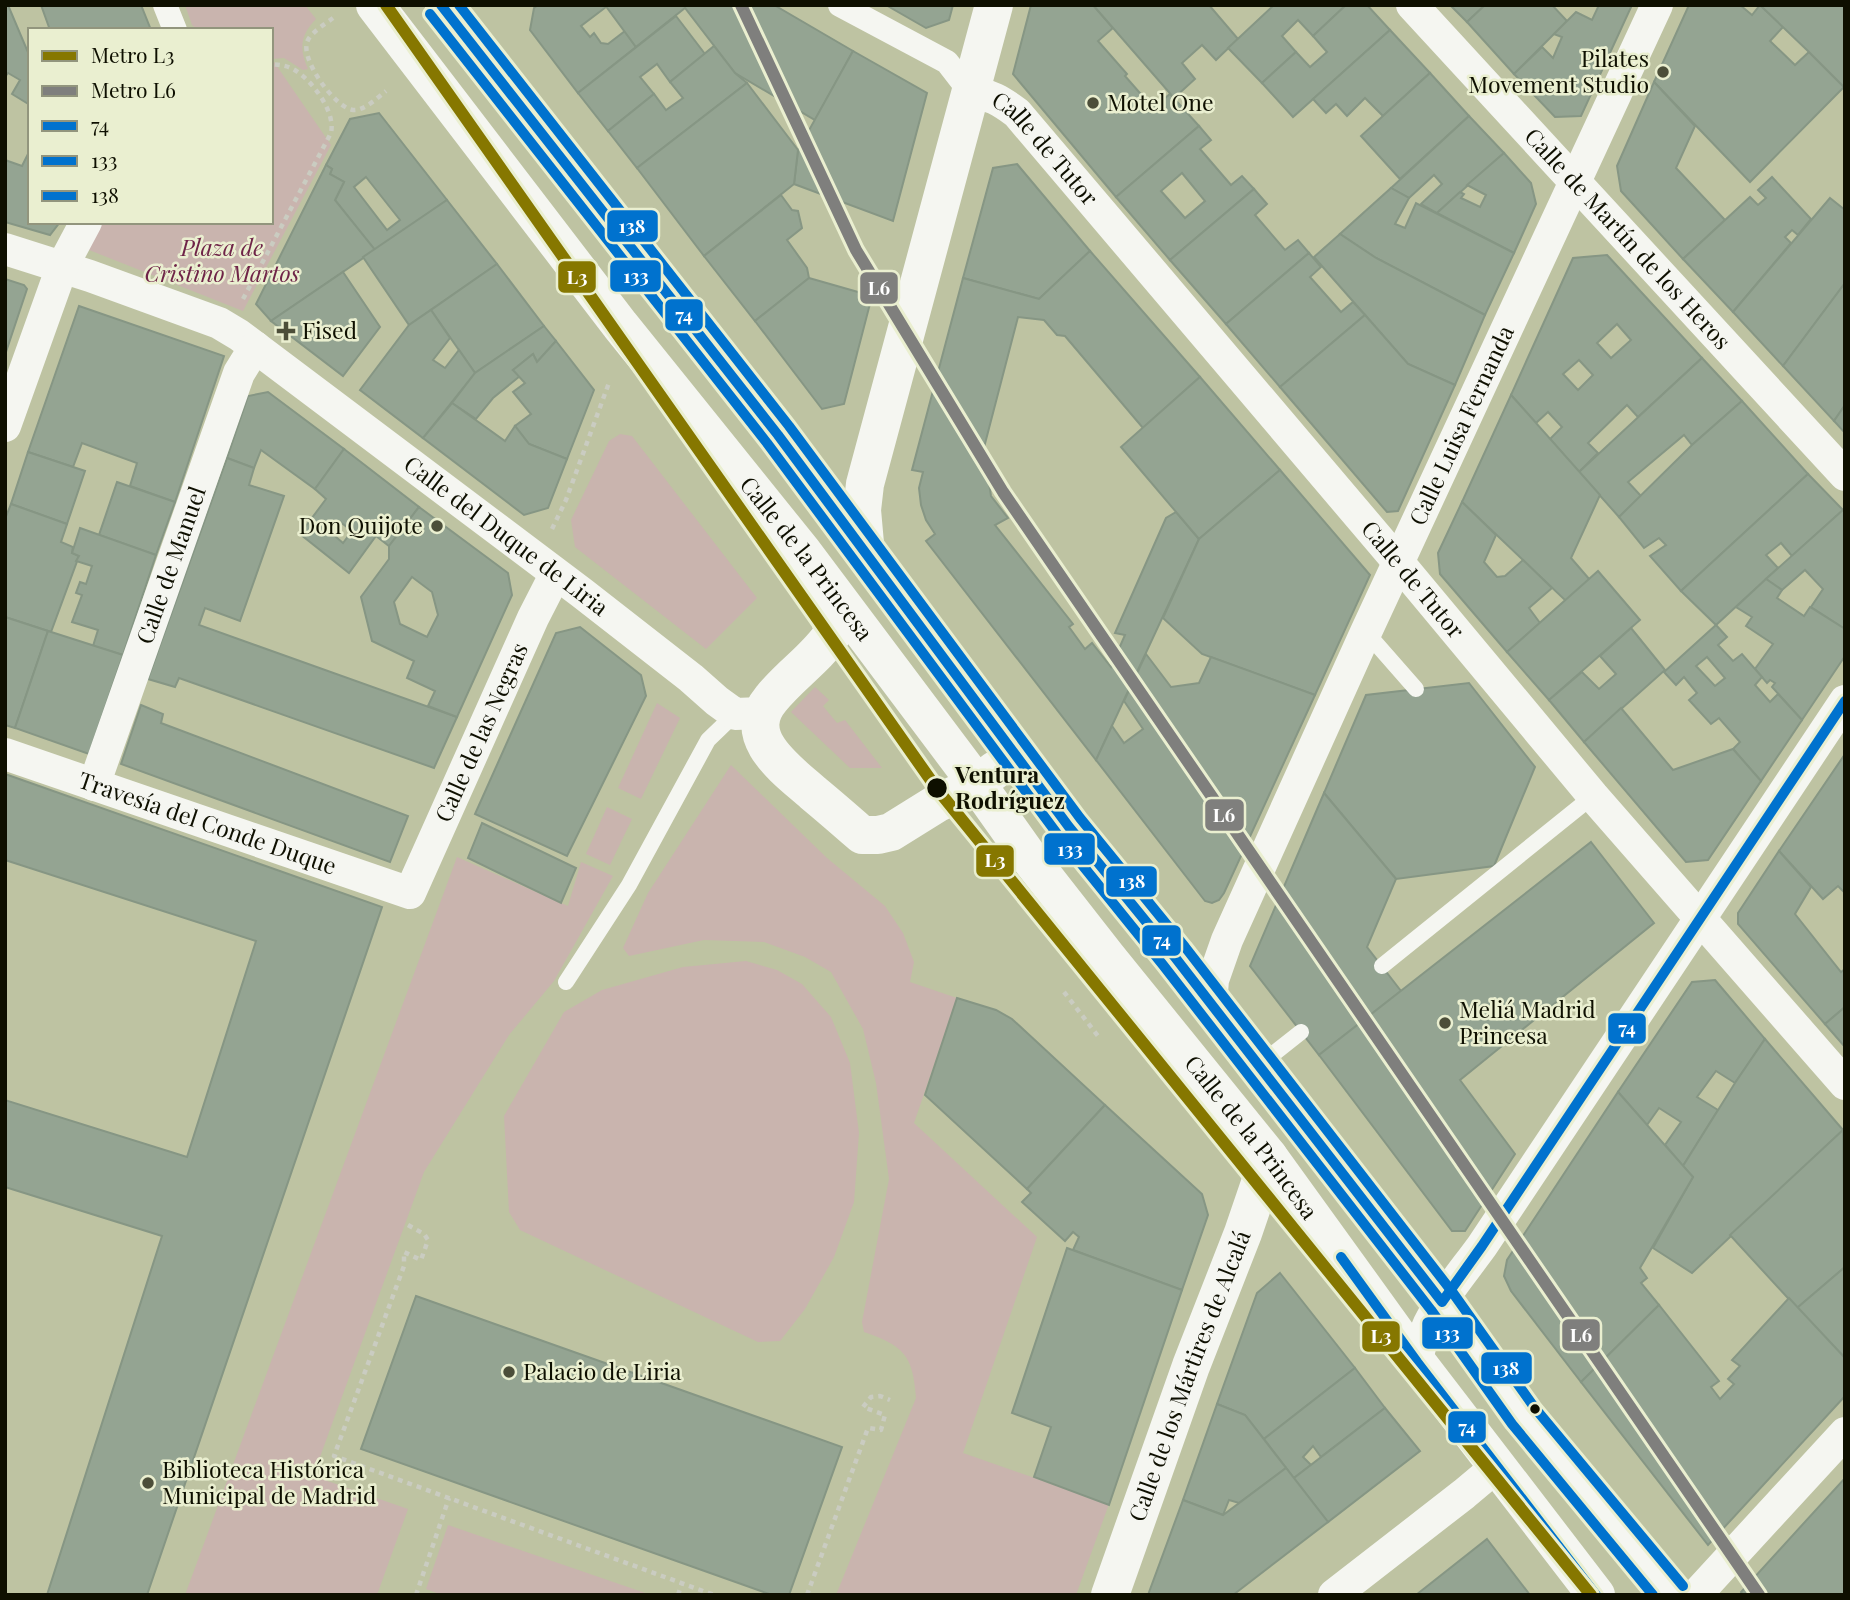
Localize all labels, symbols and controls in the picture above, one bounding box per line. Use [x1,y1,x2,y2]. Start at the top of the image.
legend [28,28,273,224]
text: Metro L3 [91,40,174,68]
place label: Pilates Movement Studio [1468,42,1649,99]
marker: Pilates Movement Studio [1655,64,1671,80]
text: Metro L6 [91,75,176,103]
street label: Calle de Tutor [987,83,1106,212]
place label: Motel One [1107,86,1214,117]
marker: Motel One [1085,95,1101,111]
text: 74 [91,110,109,138]
street label: Calle de Martín de los Heros [1519,120,1738,355]
text: 133 [91,145,117,173]
text: 138 [91,180,119,208]
line badge: 138 [606,209,659,243]
text: 138 [618,212,646,238]
park label: Plaza de Cristino Martos [145,231,300,288]
line badge: 133 [609,259,662,293]
line badge: L3 [557,260,597,294]
text: 133 [623,262,649,288]
text: L3 [567,263,587,289]
line badge: L6 [859,271,899,305]
text: L6 [868,274,890,300]
line badge: 74 [664,298,704,332]
text: 74 [675,301,693,327]
place label: Fised [302,314,357,345]
street label: Calle Luisa Fernanda [1401,320,1520,530]
marker: Fised [276,321,296,341]
street label: Calle del Duque de Liria [399,448,616,622]
street label: Calle de la Princesa [734,469,881,647]
street label: Calle de Manuel [128,481,212,648]
place label: Don Quijote [299,509,423,540]
street label: Calle de Tutor [1355,513,1472,644]
marker: Don Quijote [429,518,445,534]
street label: Calle de las Negras [427,637,534,826]
place label: Ventura Rodríguez [954,758,1065,815]
street label: Travesía del Conde Duque [75,763,341,881]
marker: Ventura Rodríguez [925,776,949,800]
line badge: L6 [1204,798,1245,832]
text: L6 [1213,801,1235,827]
line badge: 133 [1043,832,1096,866]
text: 133 [1057,835,1083,861]
line badge: L3 [975,844,1015,878]
text: L3 [985,846,1005,872]
line badge: 138 [1105,865,1158,898]
text: 138 [1118,867,1146,893]
line badge: 74 [1141,924,1182,957]
text: 74 [1153,926,1171,952]
place label: Meliá Madrid Princesa [1459,993,1596,1050]
line badge: 74 [1607,1012,1647,1045]
text: 74 [1618,1014,1636,1040]
marker: Meliá Madrid Princesa [1437,1015,1453,1031]
street label: Calle de la Princesa [1179,1048,1326,1225]
street label: Calle de los Mártires de Alcalá [1120,1225,1257,1525]
line badge: 133 [1421,1316,1474,1350]
line badge: L6 [1561,1318,1601,1352]
text: 133 [1434,1319,1460,1345]
line badge: L3 [1361,1320,1401,1353]
text: L6 [1570,1321,1592,1347]
text: L3 [1371,1322,1391,1348]
line badge: 138 [1480,1351,1533,1385]
text: 138 [1492,1354,1520,1380]
place label: Palacio de Liria [523,1355,682,1386]
marker: Palacio de Liria [501,1364,517,1380]
unlabelled marker [1528,1402,1542,1416]
line badge: 74 [1447,1410,1487,1444]
text: 74 [1458,1413,1476,1439]
place label: Biblioteca Histórica Municipal de Madrid [162,1453,376,1510]
marker: Biblioteca Histórica Municipal de Madrid [140,1475,156,1491]

